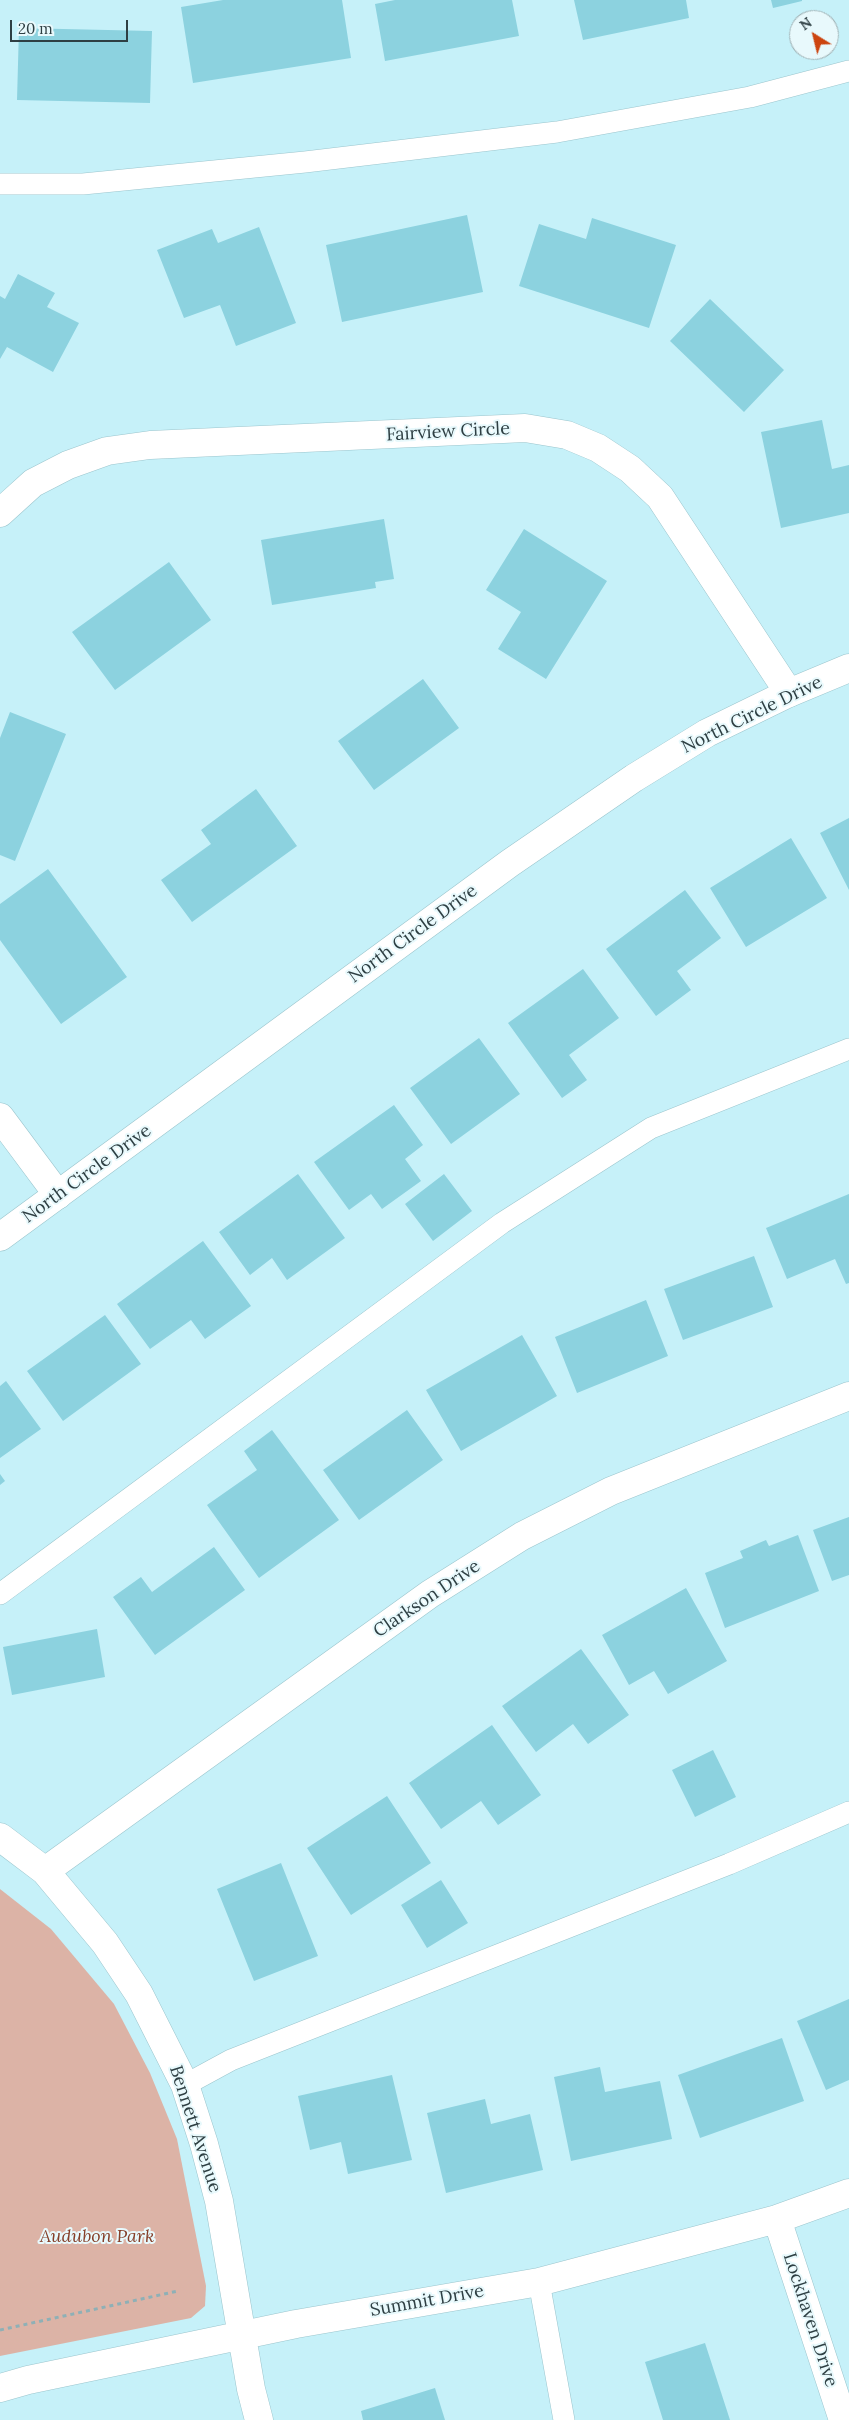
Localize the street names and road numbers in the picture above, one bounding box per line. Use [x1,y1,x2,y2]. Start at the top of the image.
street label: Fairview Circle [386,418,510,446]
street label: North Circle Drive [678,672,826,758]
street label: North Circle Drive [344,880,482,988]
street label: North Circle Drive [18,1120,156,1228]
street label: Clarkson Drive [370,1555,484,1643]
street label: Bennett Avenue [164,2063,226,2195]
street label: Lockhaven Drive [778,2250,842,2390]
street label: Summit Drive [368,2280,486,2322]

